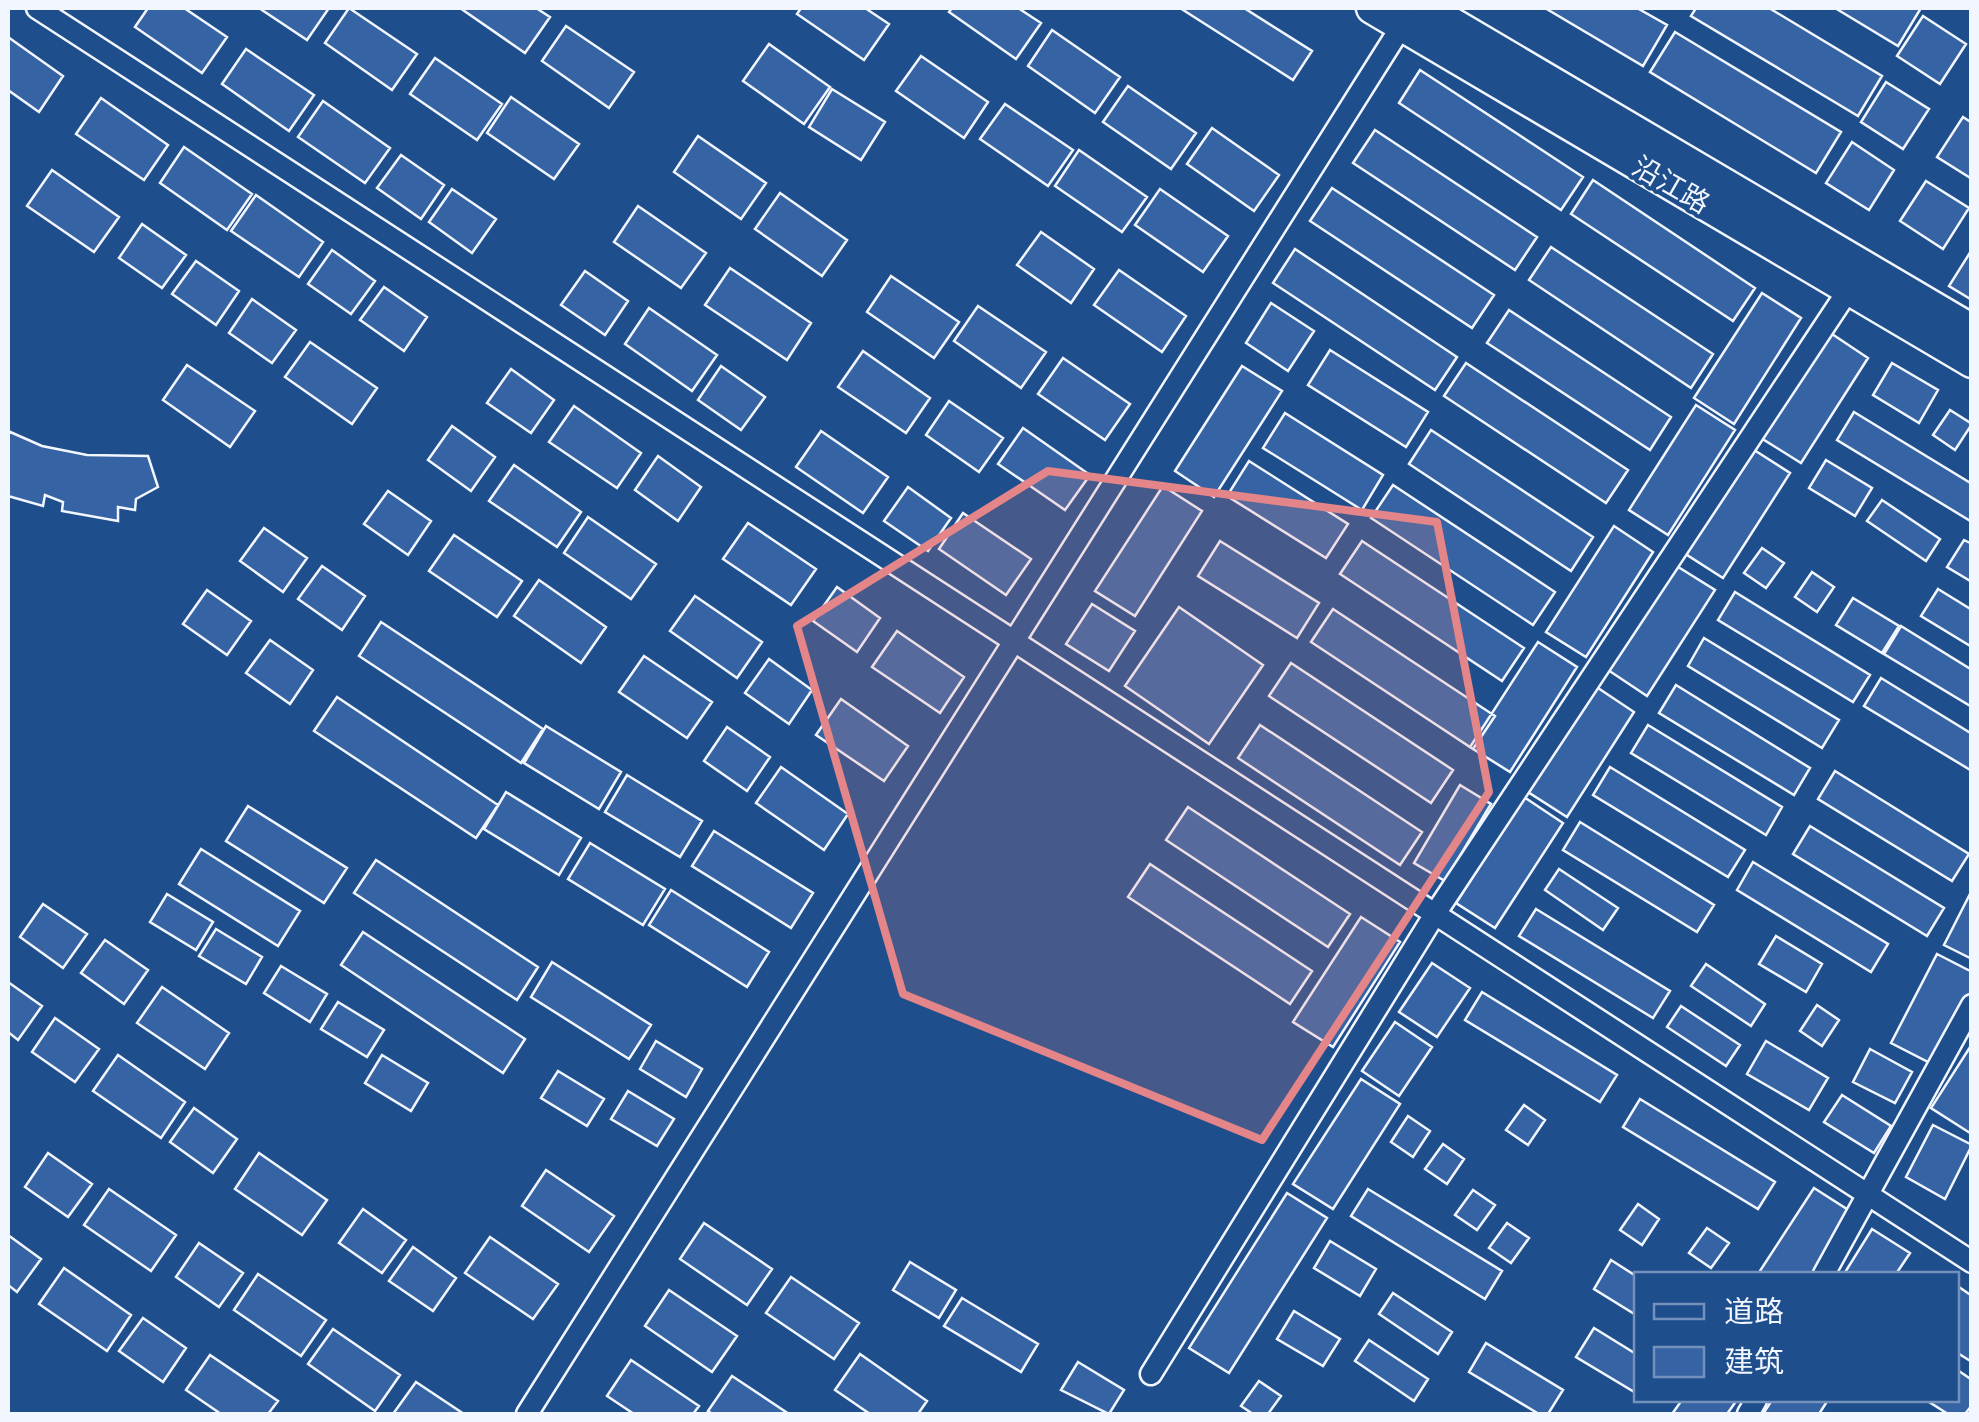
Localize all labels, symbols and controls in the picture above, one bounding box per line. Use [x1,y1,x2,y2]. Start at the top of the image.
street label: 沿江路 [1626,150,1716,220]
legend [1634,1272,1959,1402]
text: 道路 [1724,1294,1784,1330]
text: 建筑 [1724,1344,1784,1380]

